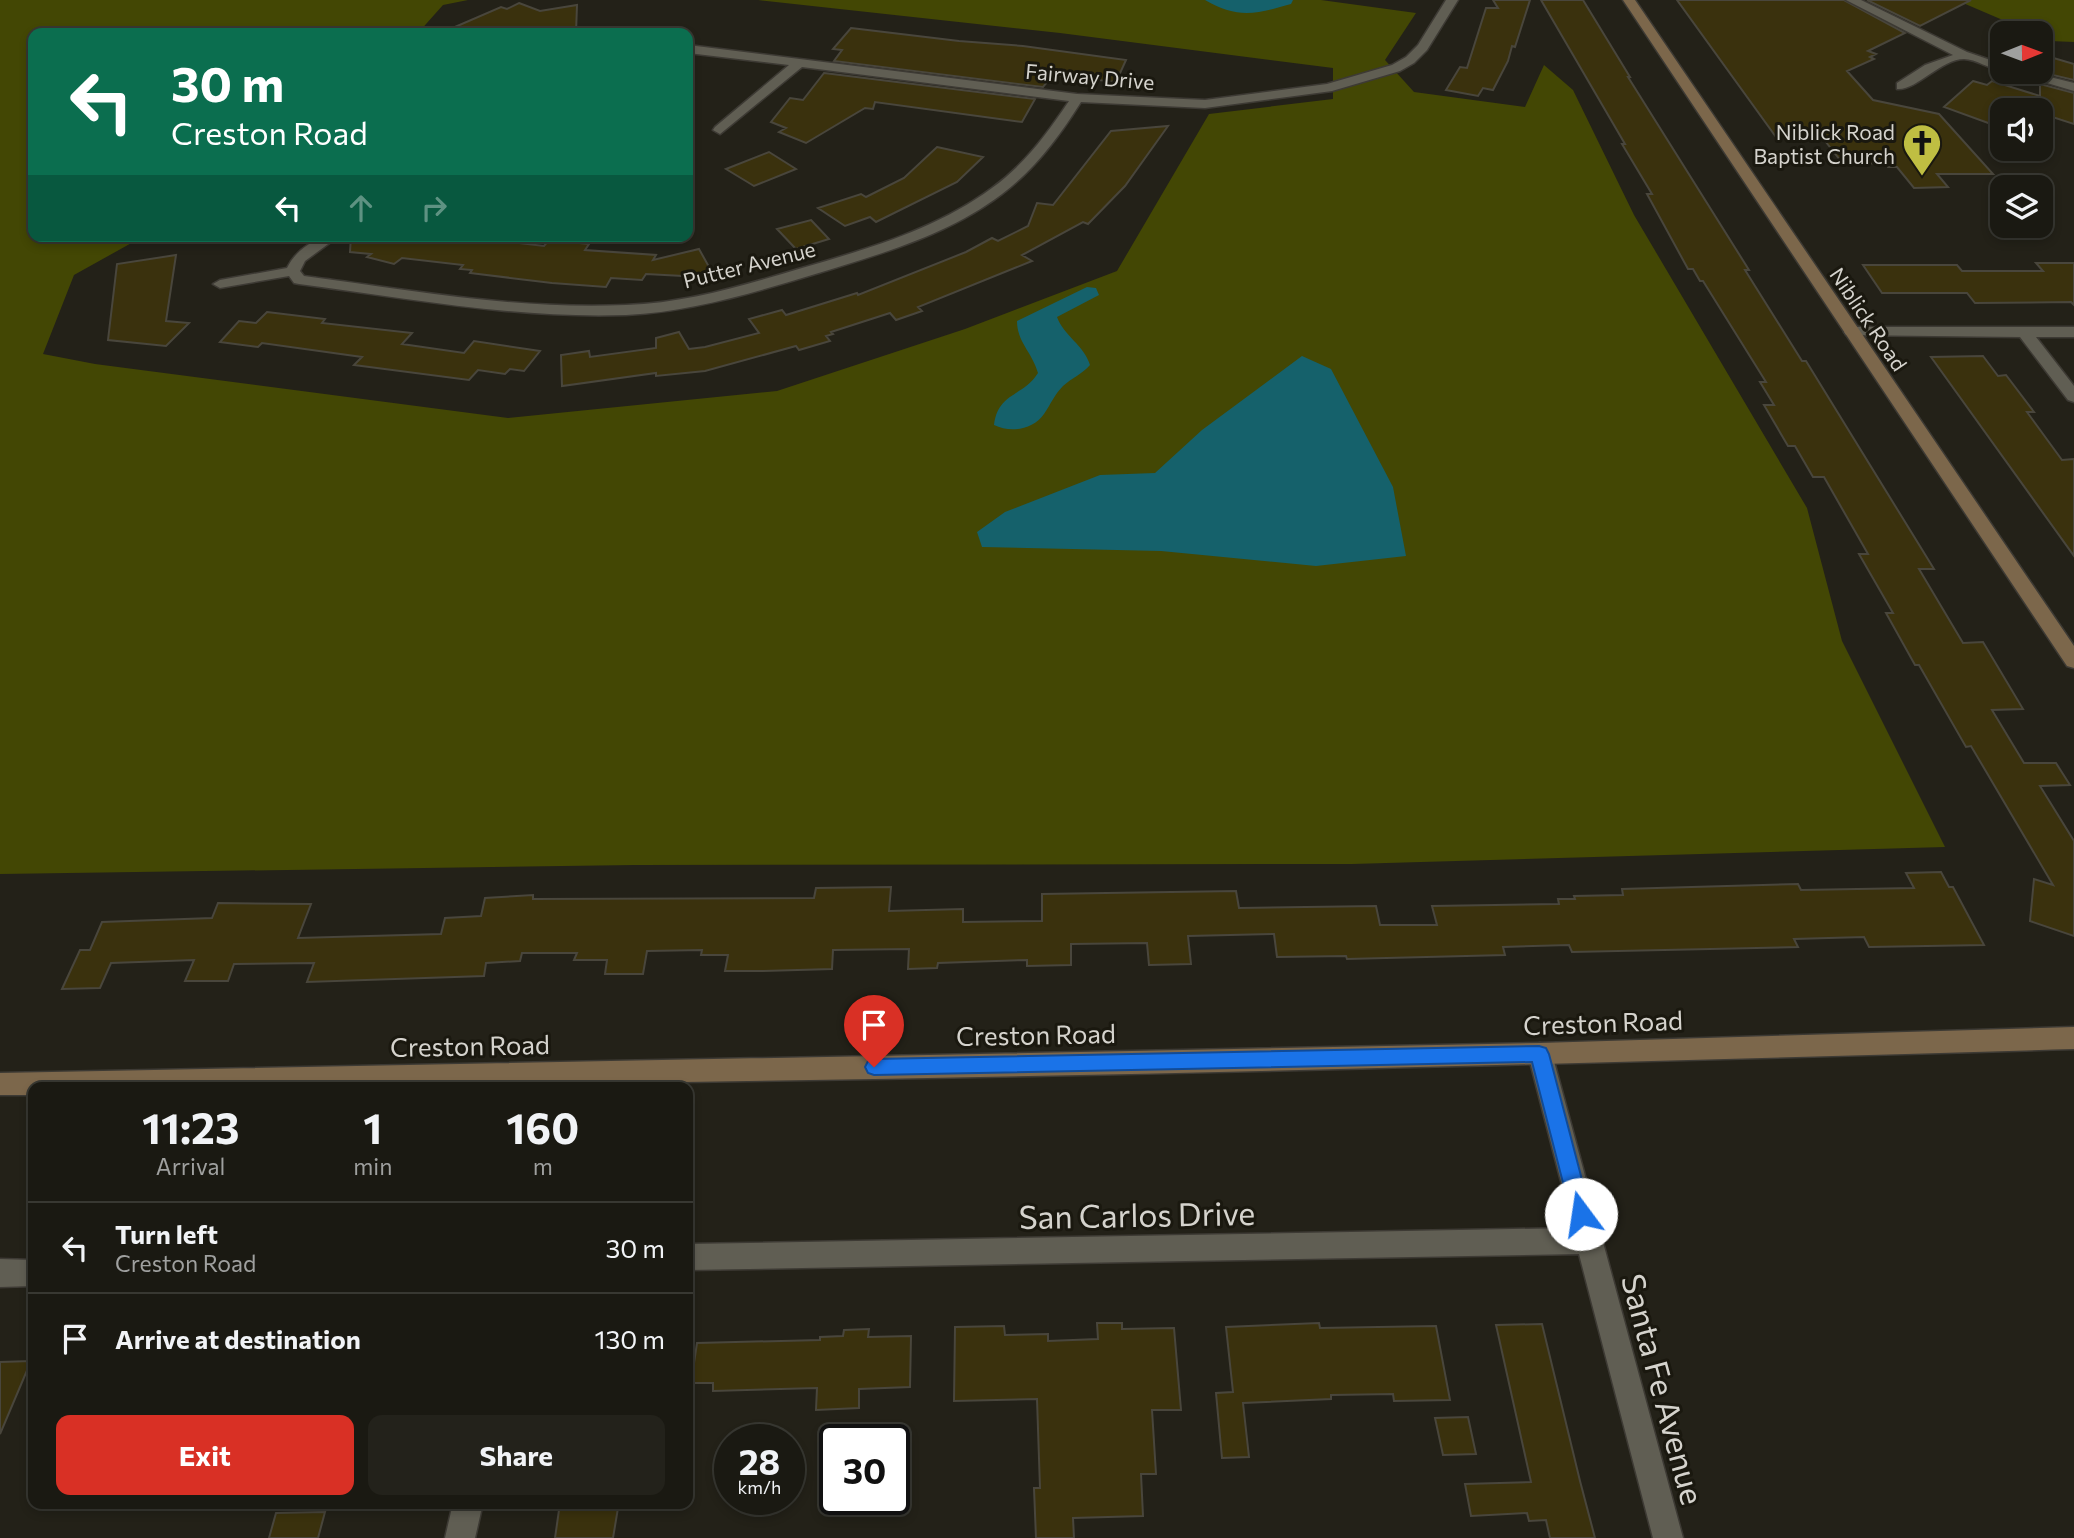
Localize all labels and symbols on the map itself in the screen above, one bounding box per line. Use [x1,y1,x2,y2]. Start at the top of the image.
north arrow [1990,21,2053,84]
street label: Fairway Drive [1024,58,1156,94]
place label: Niblick Road Baptist Church [1753,119,1895,168]
church icon: Niblick Road Baptist Church [1901,122,1943,177]
street label: Putter Avenue [680,235,818,293]
street label: Niblick Road [1825,263,1913,375]
pin [844,995,904,1067]
street label: Creston Road [1523,1004,1683,1040]
street label: Creston Road [956,1017,1116,1051]
street label: Creston Road [390,1028,550,1062]
position arrow [1544,1177,1618,1251]
street label: San Carlos Drive [1018,1192,1256,1236]
street label: Santa Fe Avenue [1614,1269,1714,1509]
speed limit sign: 30 [819,1424,910,1515]

